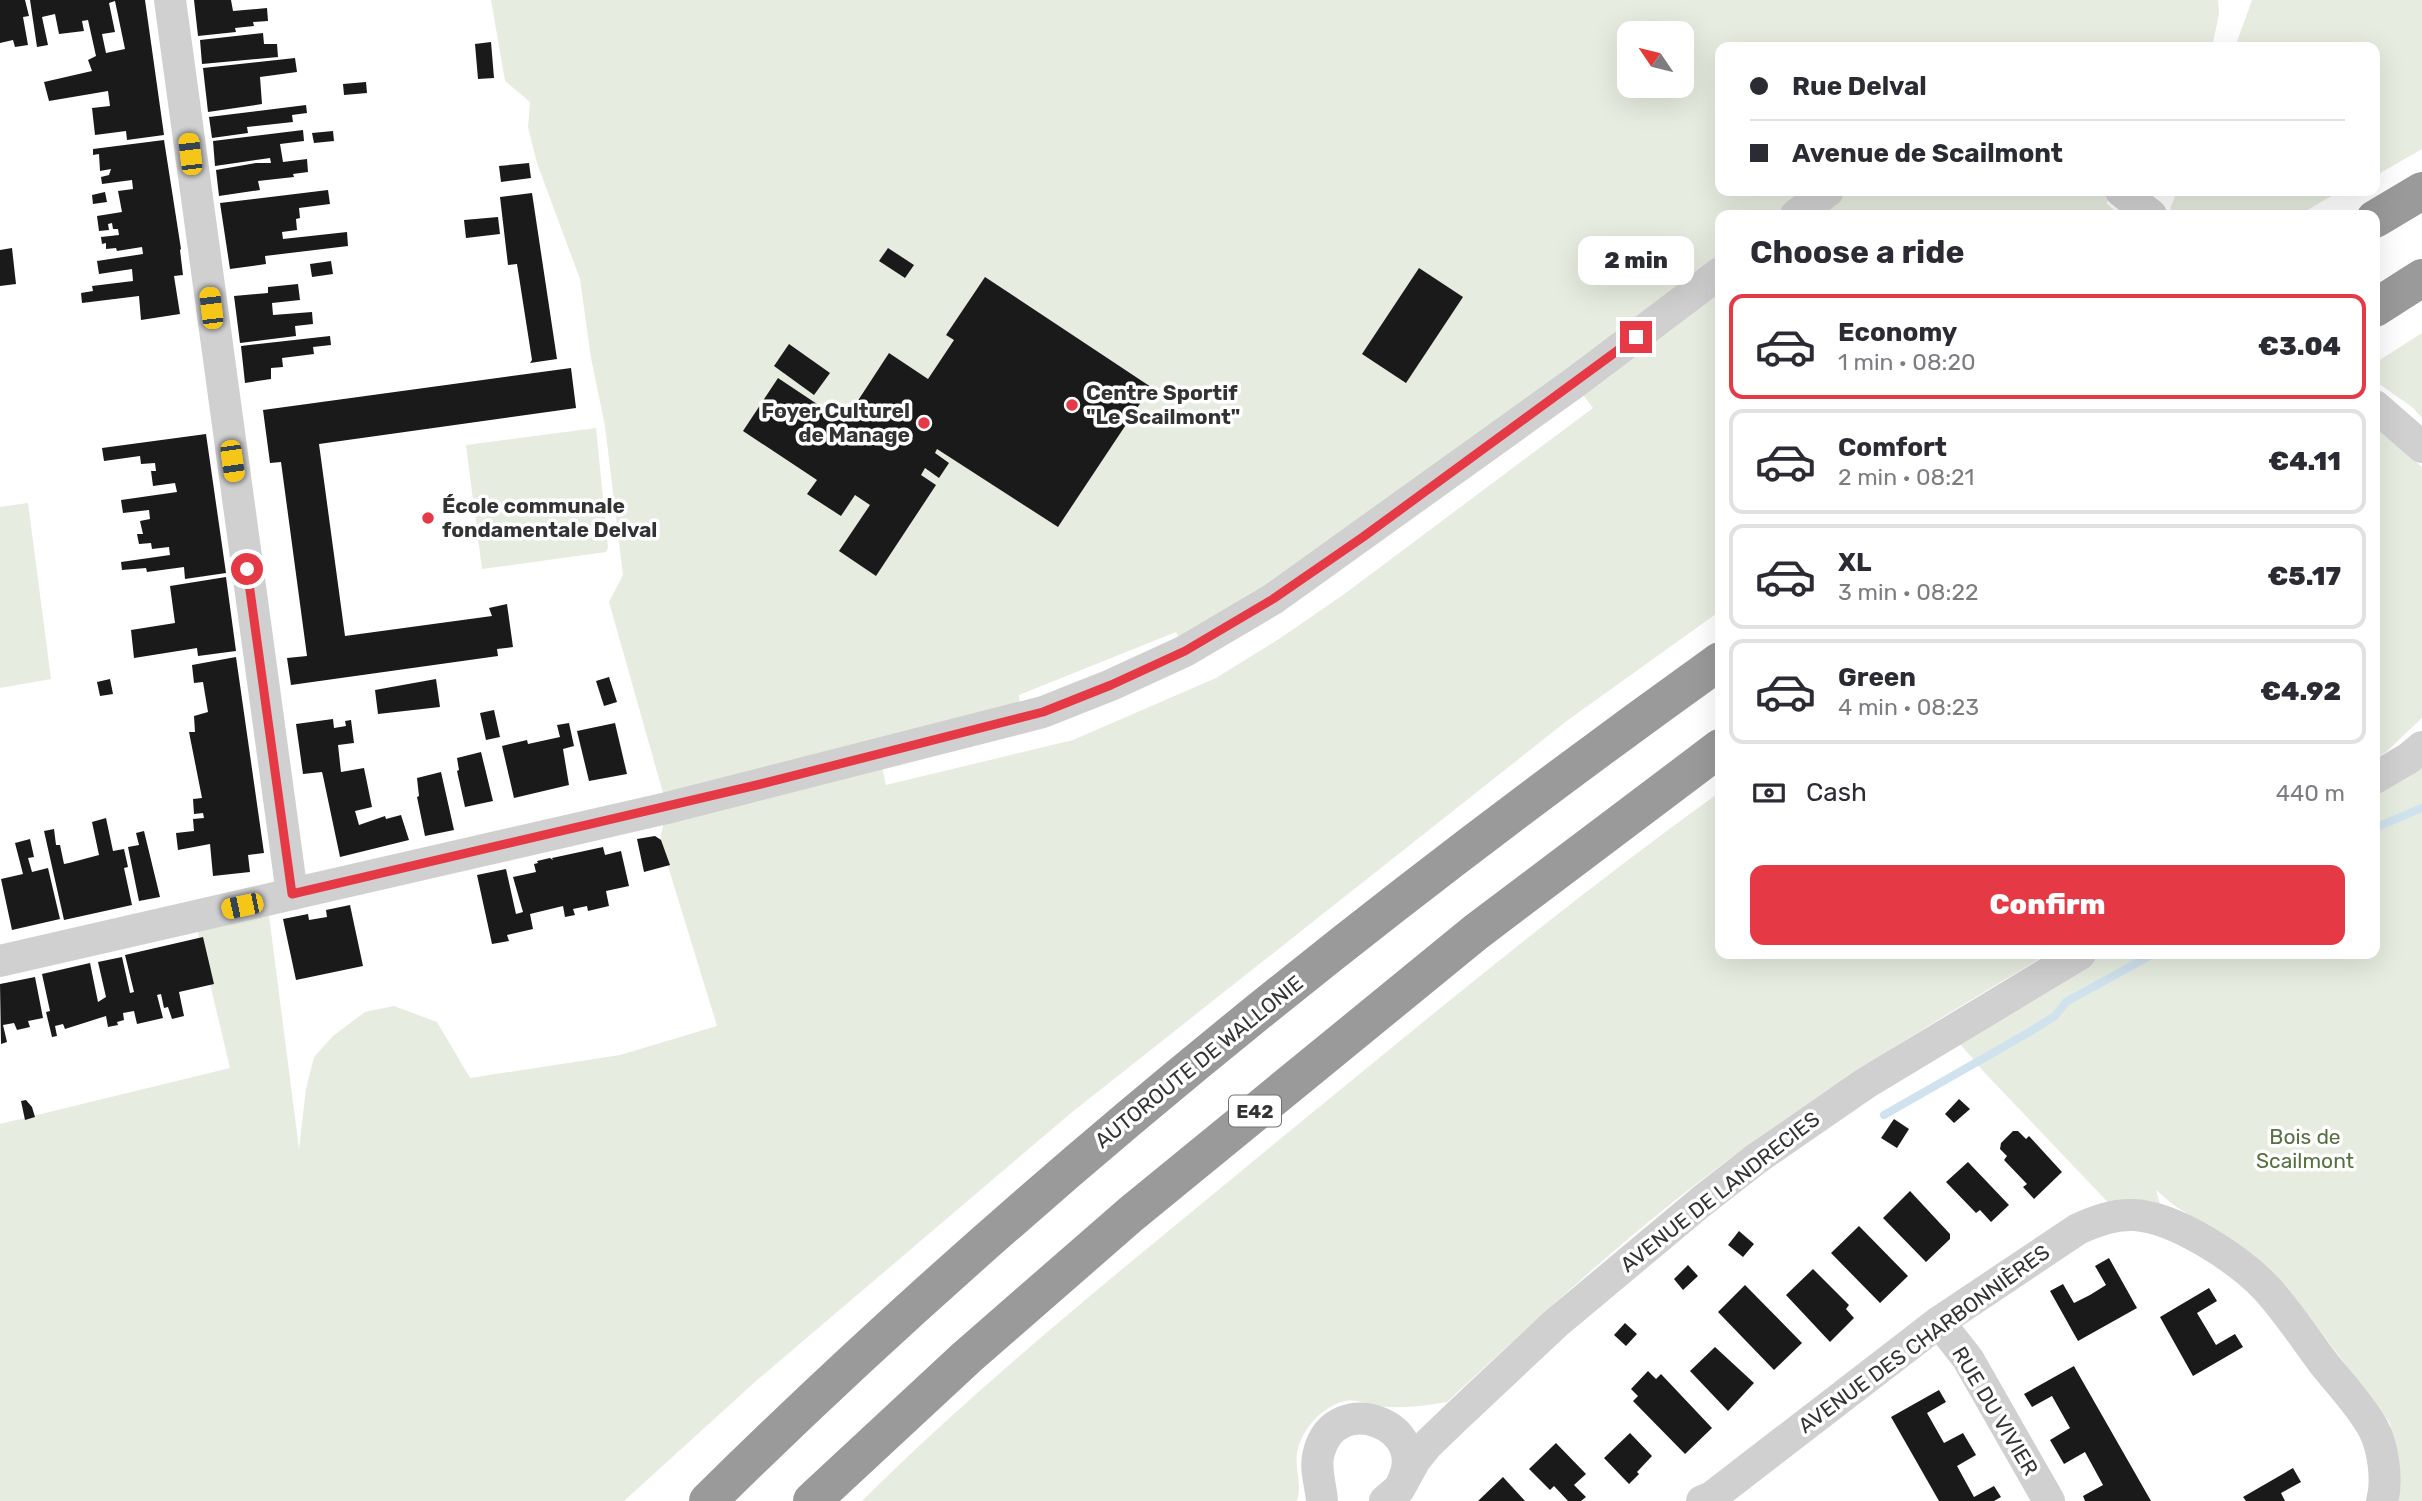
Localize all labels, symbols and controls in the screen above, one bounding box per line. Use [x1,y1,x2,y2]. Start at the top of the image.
north arrow [1617,21,1694,98]
map controls [1617,21,1694,98]
text: Rue Delval [1792,71,1927,102]
car [178,132,203,176]
text: Avenue de Scailmont [1792,138,2063,169]
text: Choose a ride [1750,233,1964,271]
callout: 2 min [1578,236,1694,284]
text: 2 min [1604,246,1668,274]
car [199,286,224,330]
icon: car [1754,315,1817,378]
text: Economy [1838,317,1957,348]
route end [1620,321,1652,353]
text: €3.04 [2258,331,2341,362]
text: 1 min · 08:20 [1838,348,1976,376]
place label: Centre Sportif "Le Scailmont" [1086,380,1240,429]
marker: Centre Sportif "Le Scailmont" [1064,397,1080,413]
place label: Foyer Culturel de Manage [761,398,910,447]
marker: Foyer Culturel de Manage [916,415,932,431]
icon: car [1754,430,1817,493]
text: Comfort [1838,432,1947,463]
car [219,439,246,483]
text: €4.11 [2268,446,2341,477]
text: 2 min · 08:21 [1838,463,1974,491]
place label: École communale fondamentale Delval [442,493,657,542]
marker: École communale fondamentale Delval [420,510,436,526]
icon: car [1754,545,1817,608]
text: XL [1838,547,1871,578]
route start [231,553,263,585]
text: €5.17 [2267,561,2341,592]
text: 3 min · 08:22 [1838,578,1978,606]
icon: car [1754,660,1817,723]
text: Green [1838,662,1916,693]
text: €4.92 [2260,676,2341,707]
text: 4 min · 08:23 [1838,693,1979,721]
icon: cash [1750,774,1788,812]
text: Cash [1806,777,1867,808]
text: 440 m [2276,779,2345,807]
button: Confirm [1750,865,2345,945]
car [220,891,265,921]
street label: AUTOROUTE DE WALLONIE [1090,970,1308,1153]
road number: E42 [1229,1096,1281,1126]
street label: AVENUE DE LANDRECIES [1615,1106,1824,1277]
park label: Bois de Scailmont [2256,1124,2354,1173]
street label: AVENUE DES CHARBONNIÈRES [1793,1239,2054,1438]
street label: RUE DU VIVIER [1947,1342,2044,1480]

